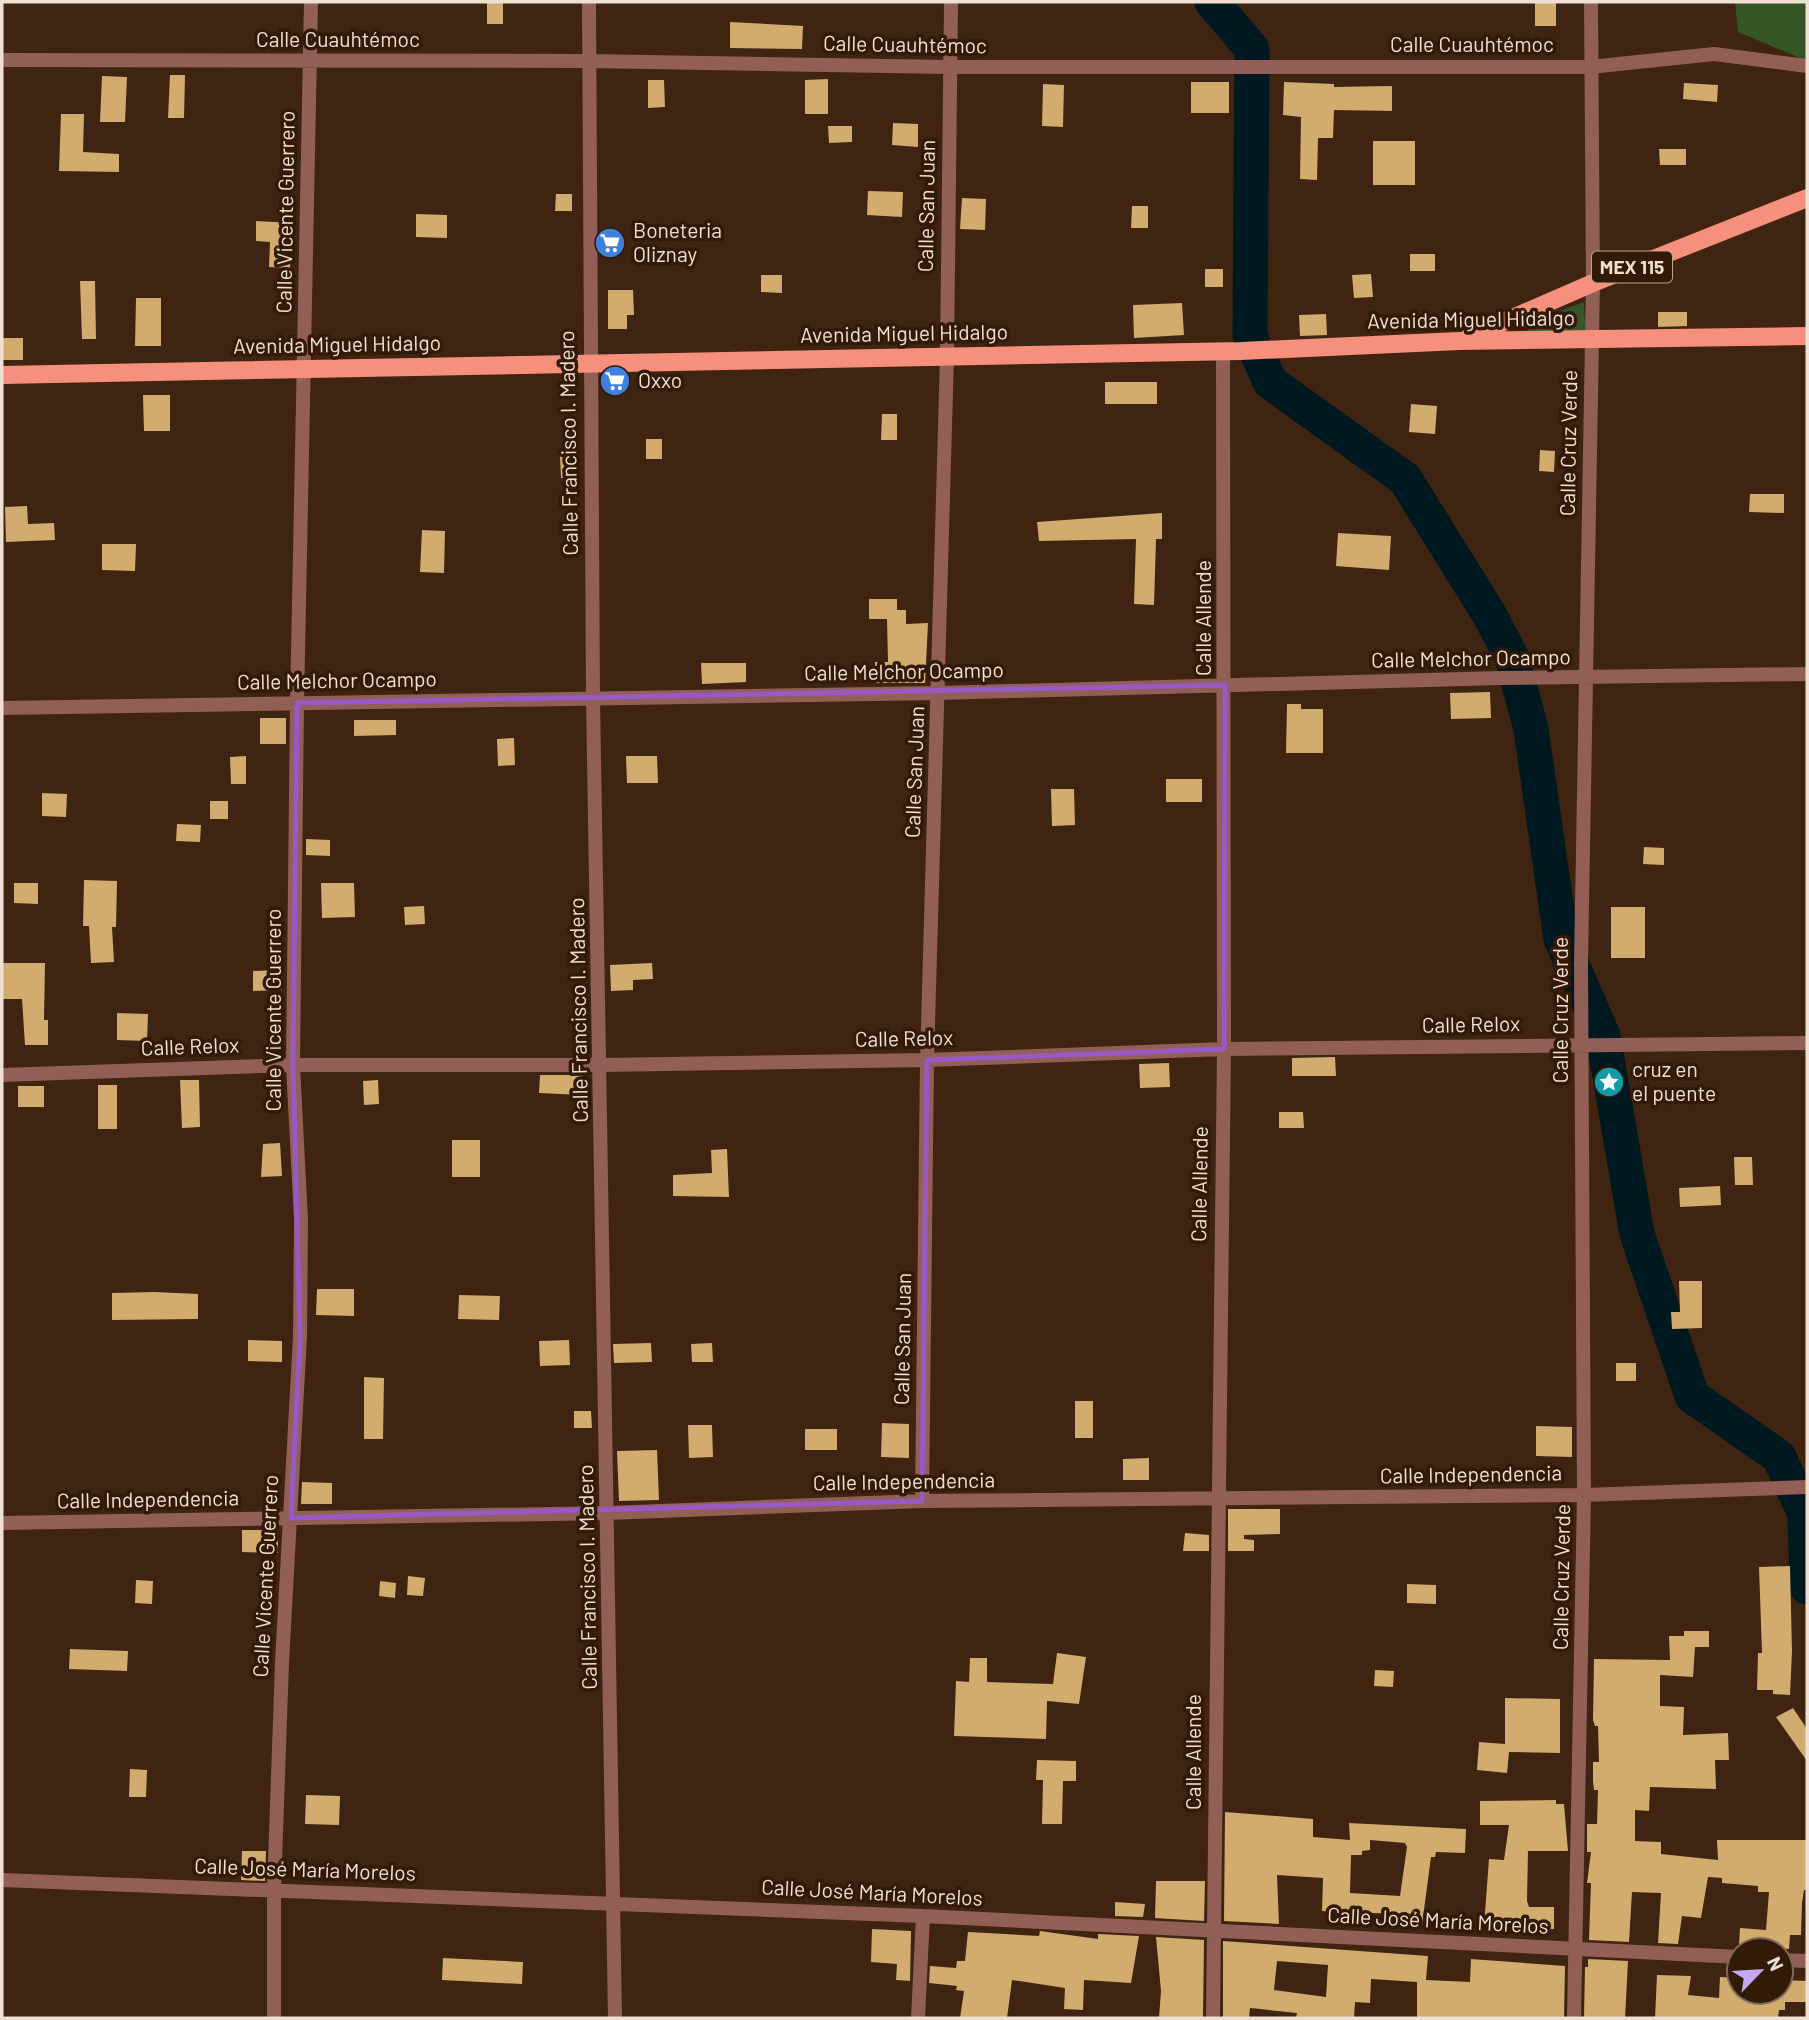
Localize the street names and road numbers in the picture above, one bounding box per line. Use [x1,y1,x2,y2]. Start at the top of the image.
street label: Calle Cuauhtémoc [256,26,420,51]
street label: Calle Cuauhtémoc [823,30,987,57]
street label: Calle Cuauhtémoc [1390,31,1554,56]
street label: Calle Vicente Guerrero [270,110,299,314]
street label: Calle San Juan [912,140,939,272]
road number: MEX 115 [1592,252,1672,282]
street label: Avenida Miguel Hidalgo [1367,304,1575,333]
street label: Avenida Miguel Hidalgo [800,318,1008,347]
street label: Avenida Miguel Hidalgo [233,329,441,358]
street label: Calle Francisco I. Madero [553,330,582,556]
street label: Calle Cruz Verde [1554,370,1581,516]
street label: Calle Allende [1190,560,1215,676]
street label: Calle Melchor Ocampo [1371,643,1571,672]
street label: Calle Melchor Ocampo [804,656,1004,685]
street label: Calle Melchor Ocampo [237,665,437,694]
street label: Calle San Juan [899,705,928,838]
street label: Calle Francisco I. Madero [563,897,592,1123]
street label: Calle Vicente Guerrero [260,909,285,1111]
street label: Calle Cruz Verde [1547,937,1572,1083]
street label: Calle Relox [1422,1010,1520,1037]
street label: Calle Relox [855,1024,953,1051]
street label: Calle Relox [140,1031,240,1060]
street label: Calle Allende [1185,1126,1212,1242]
street label: Calle San Juan [888,1273,915,1405]
street label: Calle Independencia [1380,1459,1562,1488]
street label: Calle Francisco I. Madero [572,1464,601,1690]
street label: Calle Independencia [813,1466,995,1495]
street label: Calle Vicente Guerrero [247,1474,282,1678]
street label: Calle Independencia [57,1484,239,1513]
street label: Calle Cruz Verde [1547,1504,1574,1650]
street label: Calle Allende [1180,1694,1205,1810]
street label: Calle José María Morelos [194,1852,416,1885]
street label: Calle José María Morelos [761,1873,983,1910]
street label: Calle José María Morelos [1327,1901,1549,1938]

